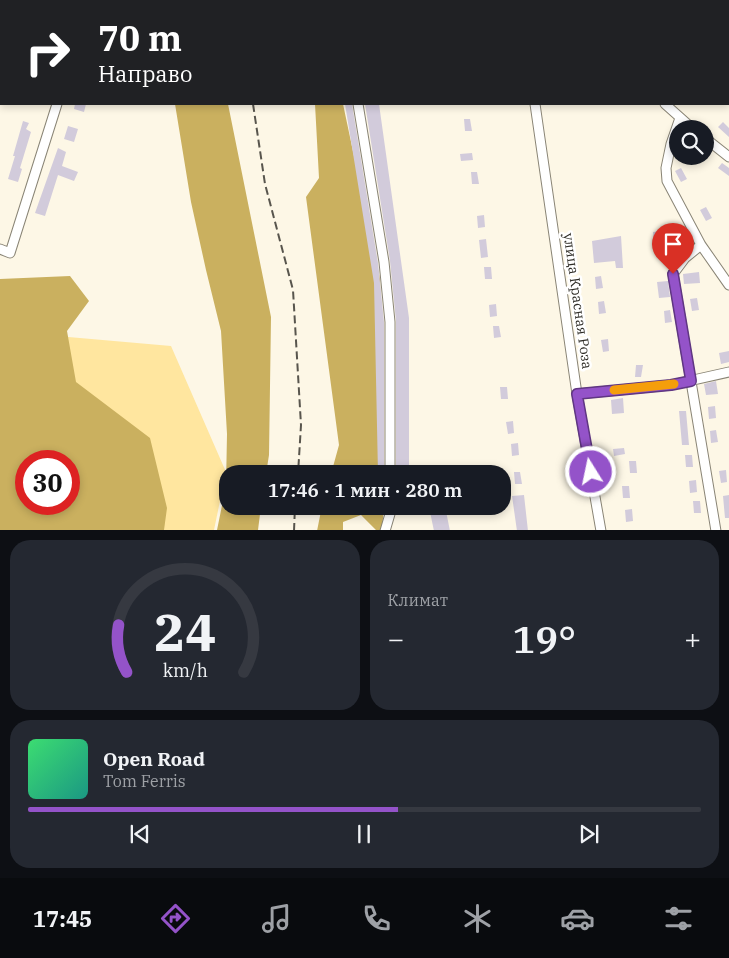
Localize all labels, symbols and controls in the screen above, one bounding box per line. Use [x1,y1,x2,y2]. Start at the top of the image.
text: 70 m [98,15,182,61]
icon: right [15,20,80,85]
text: Направо [98,59,192,88]
map controls [669,120,714,165]
button: search [669,120,714,165]
pin [652,223,694,274]
icon: arrive [659,230,687,258]
street label: улица Красная Роза [560,232,596,370]
position arrow [564,445,616,497]
speed limit sign: 30 [15,450,80,515]
text: 17:46 · 1 мин · 280 m [268,478,462,502]
text: Климат [388,590,448,610]
text: 24 [154,598,216,665]
text: 19° [513,614,576,663]
text: − [388,620,404,657]
text: + [684,620,701,657]
text: km/h [162,659,207,682]
text: Open Road [103,747,205,771]
text: Tom Ferris [103,771,186,791]
icon: previous [126,820,154,848]
icon: pause [350,820,378,848]
icon: next [575,820,603,848]
icon: directions [158,901,193,936]
icon: music [259,901,294,936]
icon: phone [359,901,394,936]
icon: climate [460,901,495,936]
icon: car [560,901,595,936]
icon: filters [661,901,696,936]
text: 17:45 [33,904,92,933]

